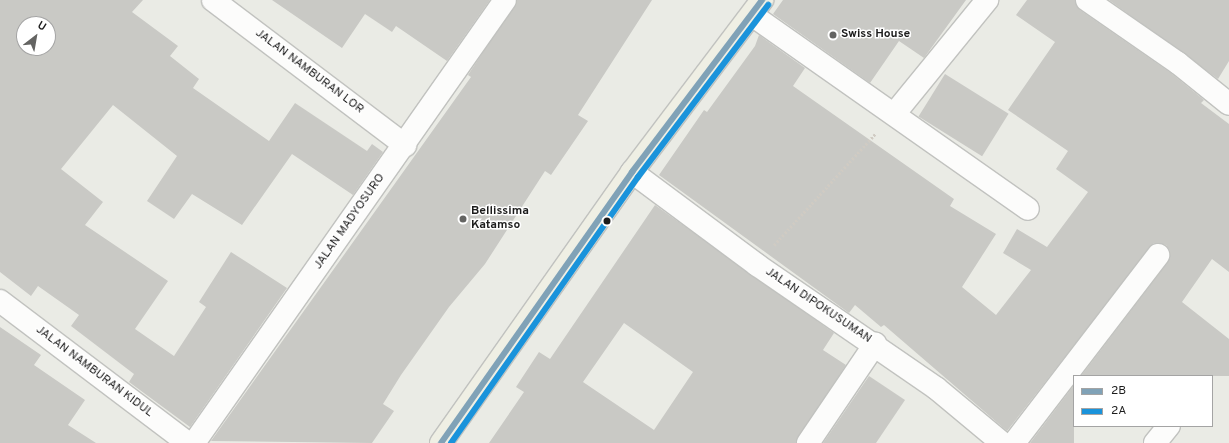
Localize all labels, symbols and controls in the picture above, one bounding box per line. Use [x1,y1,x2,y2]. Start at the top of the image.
north arrow [16,16,56,56]
text: U [35,19,49,35]
street label: JALAN NAMBURAN LOR [252,26,366,118]
place label: Swiss House [841,28,910,42]
marker: Swiss House [828,30,838,40]
street label: JALAN MADYOSURO [312,171,388,273]
place label: Bellissima Katamso [471,205,529,233]
marker: Bellissima Katamso [458,214,468,224]
unlabelled marker [602,216,612,226]
street label: JALAN DIPOKUSUMAN [762,265,874,347]
street label: JALAN NAMBURAN KIDUL [32,323,156,421]
legend [1073,375,1213,427]
text: 2B [1111,383,1126,399]
text: 2A [1111,403,1127,419]

